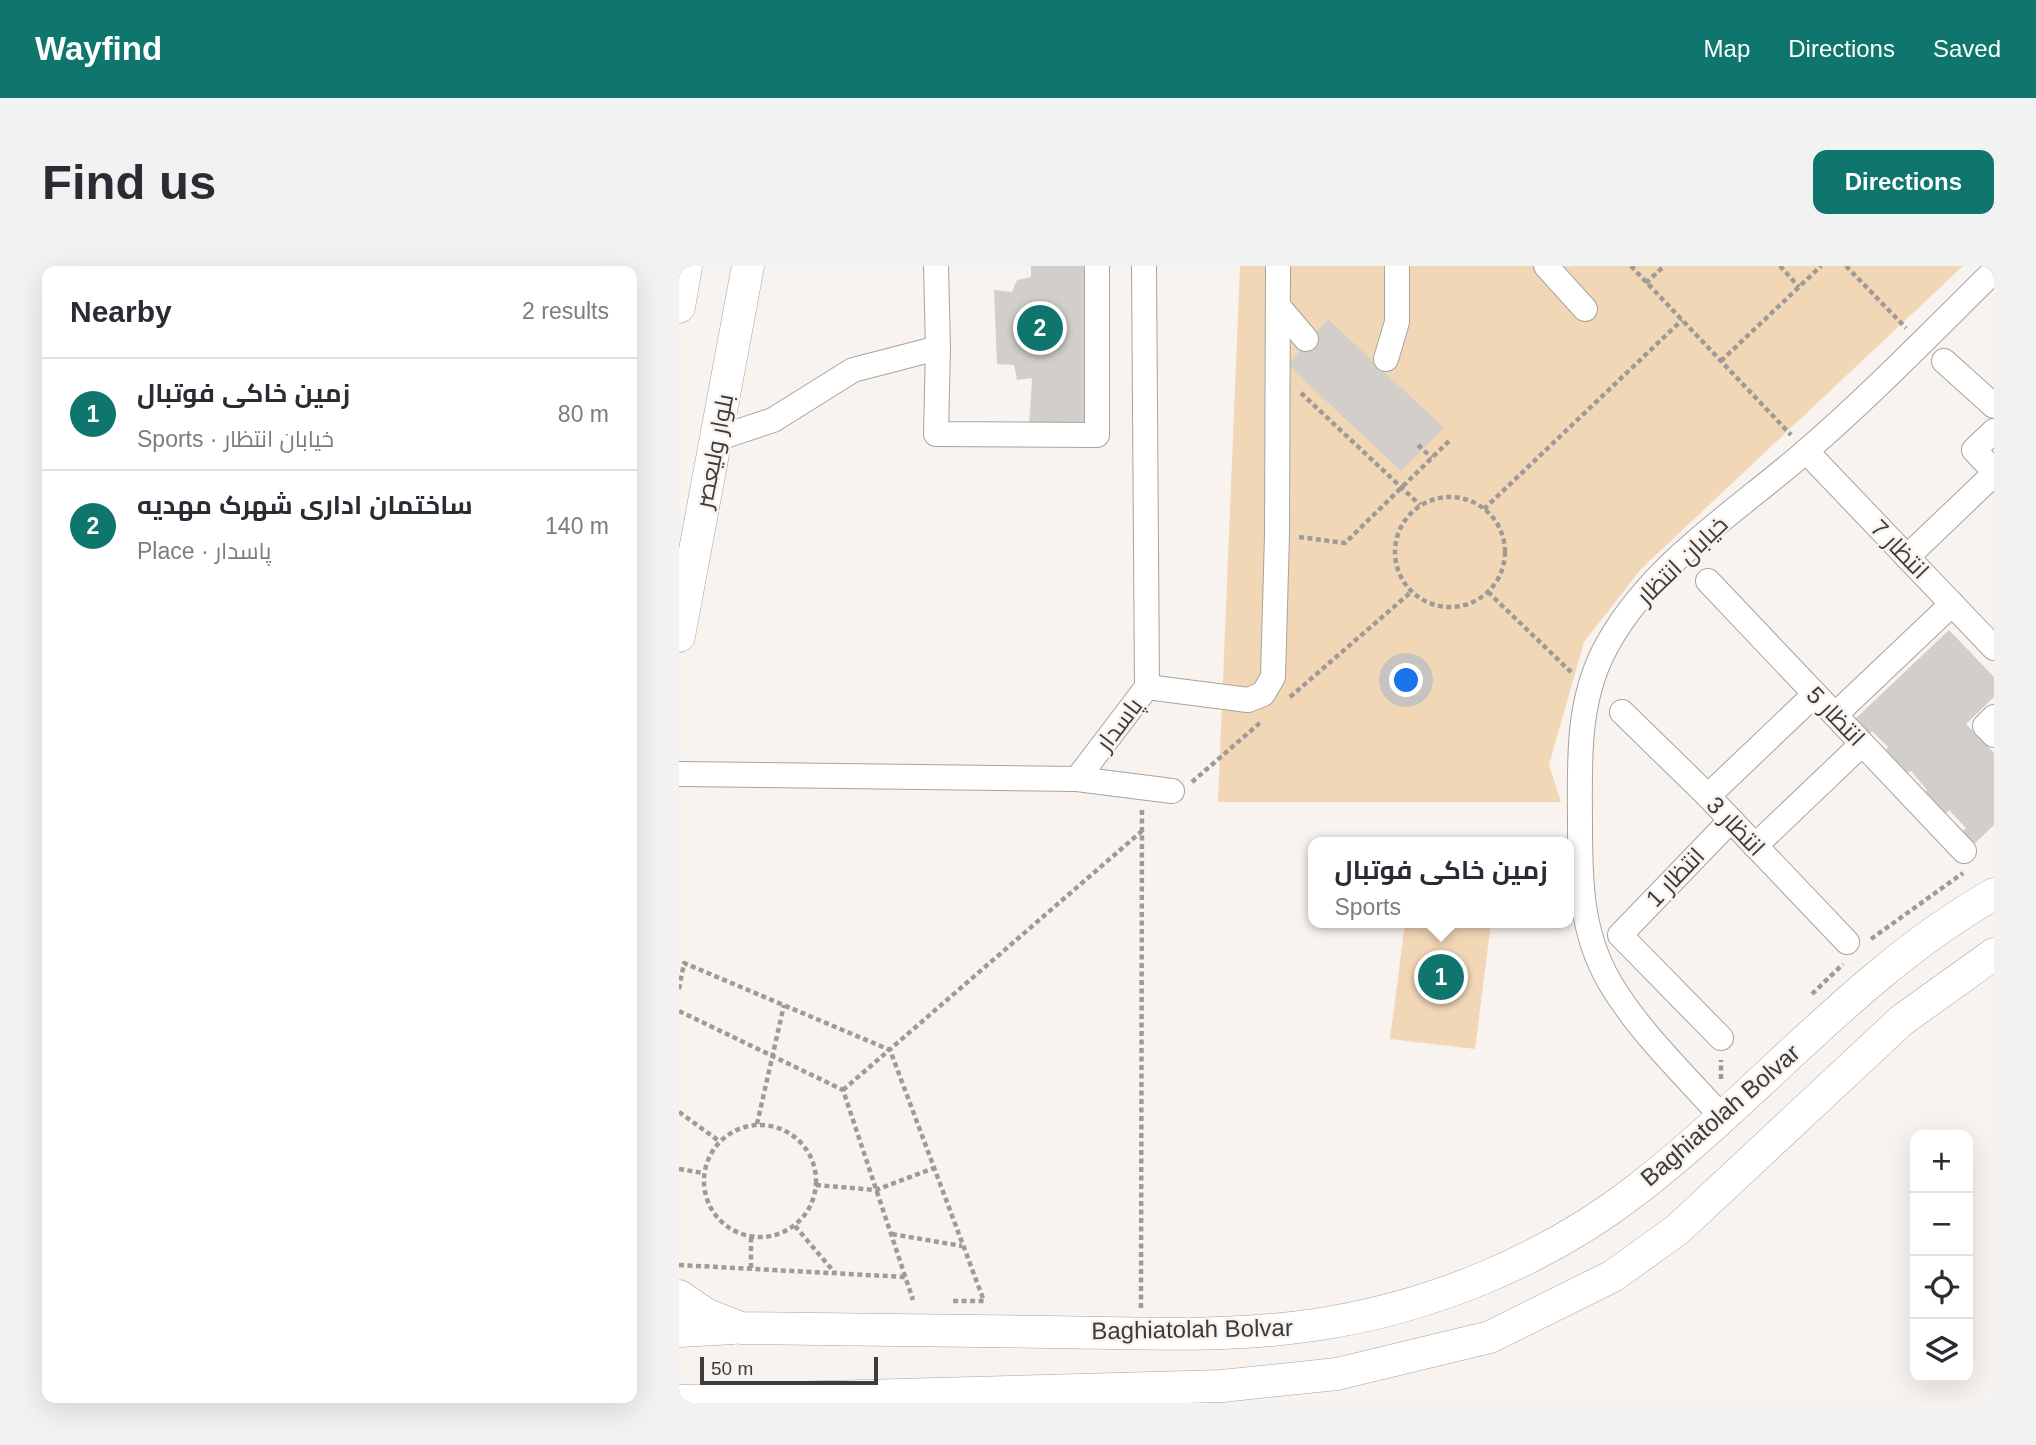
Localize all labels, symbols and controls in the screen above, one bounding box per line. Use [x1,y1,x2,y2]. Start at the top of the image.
text: Wayfind [35,30,162,67]
text: Map [1704,35,1750,62]
text: Directions [1788,35,1895,62]
text: Saved [1933,35,2001,62]
button: Directions [1813,150,1994,214]
text: Find us [42,155,216,209]
text: Nearby [70,295,172,328]
text: 2 results [522,298,609,324]
pin: 2 [1017,302,1063,354]
text: زمین خاکی فوتبال [137,378,350,408]
street label: بلوار ولیعصر [689,392,738,512]
text: 1 [87,401,99,427]
text: 80 m [558,401,609,427]
text: Sports · خیابان انتظار [137,426,334,452]
text: ساختمان اداری شهرک مهدیه [137,490,473,520]
street label: خیابان انتظار [1630,510,1733,612]
text: 2 [87,513,99,539]
text: 140 m [545,513,609,539]
street label: انتظار 7 [1866,514,1934,584]
text: Place · پاسدار [137,538,271,564]
your location [1389,663,1423,697]
street label: انتظار 5 [1802,681,1870,751]
street label: پاسدار [1089,692,1150,759]
street label: انتظار 3 [1702,791,1770,861]
popup [1308,837,1574,928]
street label: انتظار 1 [1641,842,1709,912]
text: زمین خاکی فوتبال [1334,855,1548,885]
text: Sports [1334,894,1401,920]
pin: 1 [1418,951,1464,1003]
street label: Baghiatolah Bolvar [1635,1039,1805,1191]
map controls [1910,1130,1973,1382]
button: + [1910,1130,1973,1193]
button: − [1910,1193,1973,1256]
button: locate [1910,1256,1973,1319]
street label: Baghiatolah Bolvar [1091,1314,1293,1344]
button: layers [1910,1319,1973,1382]
scale bar [700,1354,879,1386]
text: 50 m [711,1358,753,1379]

